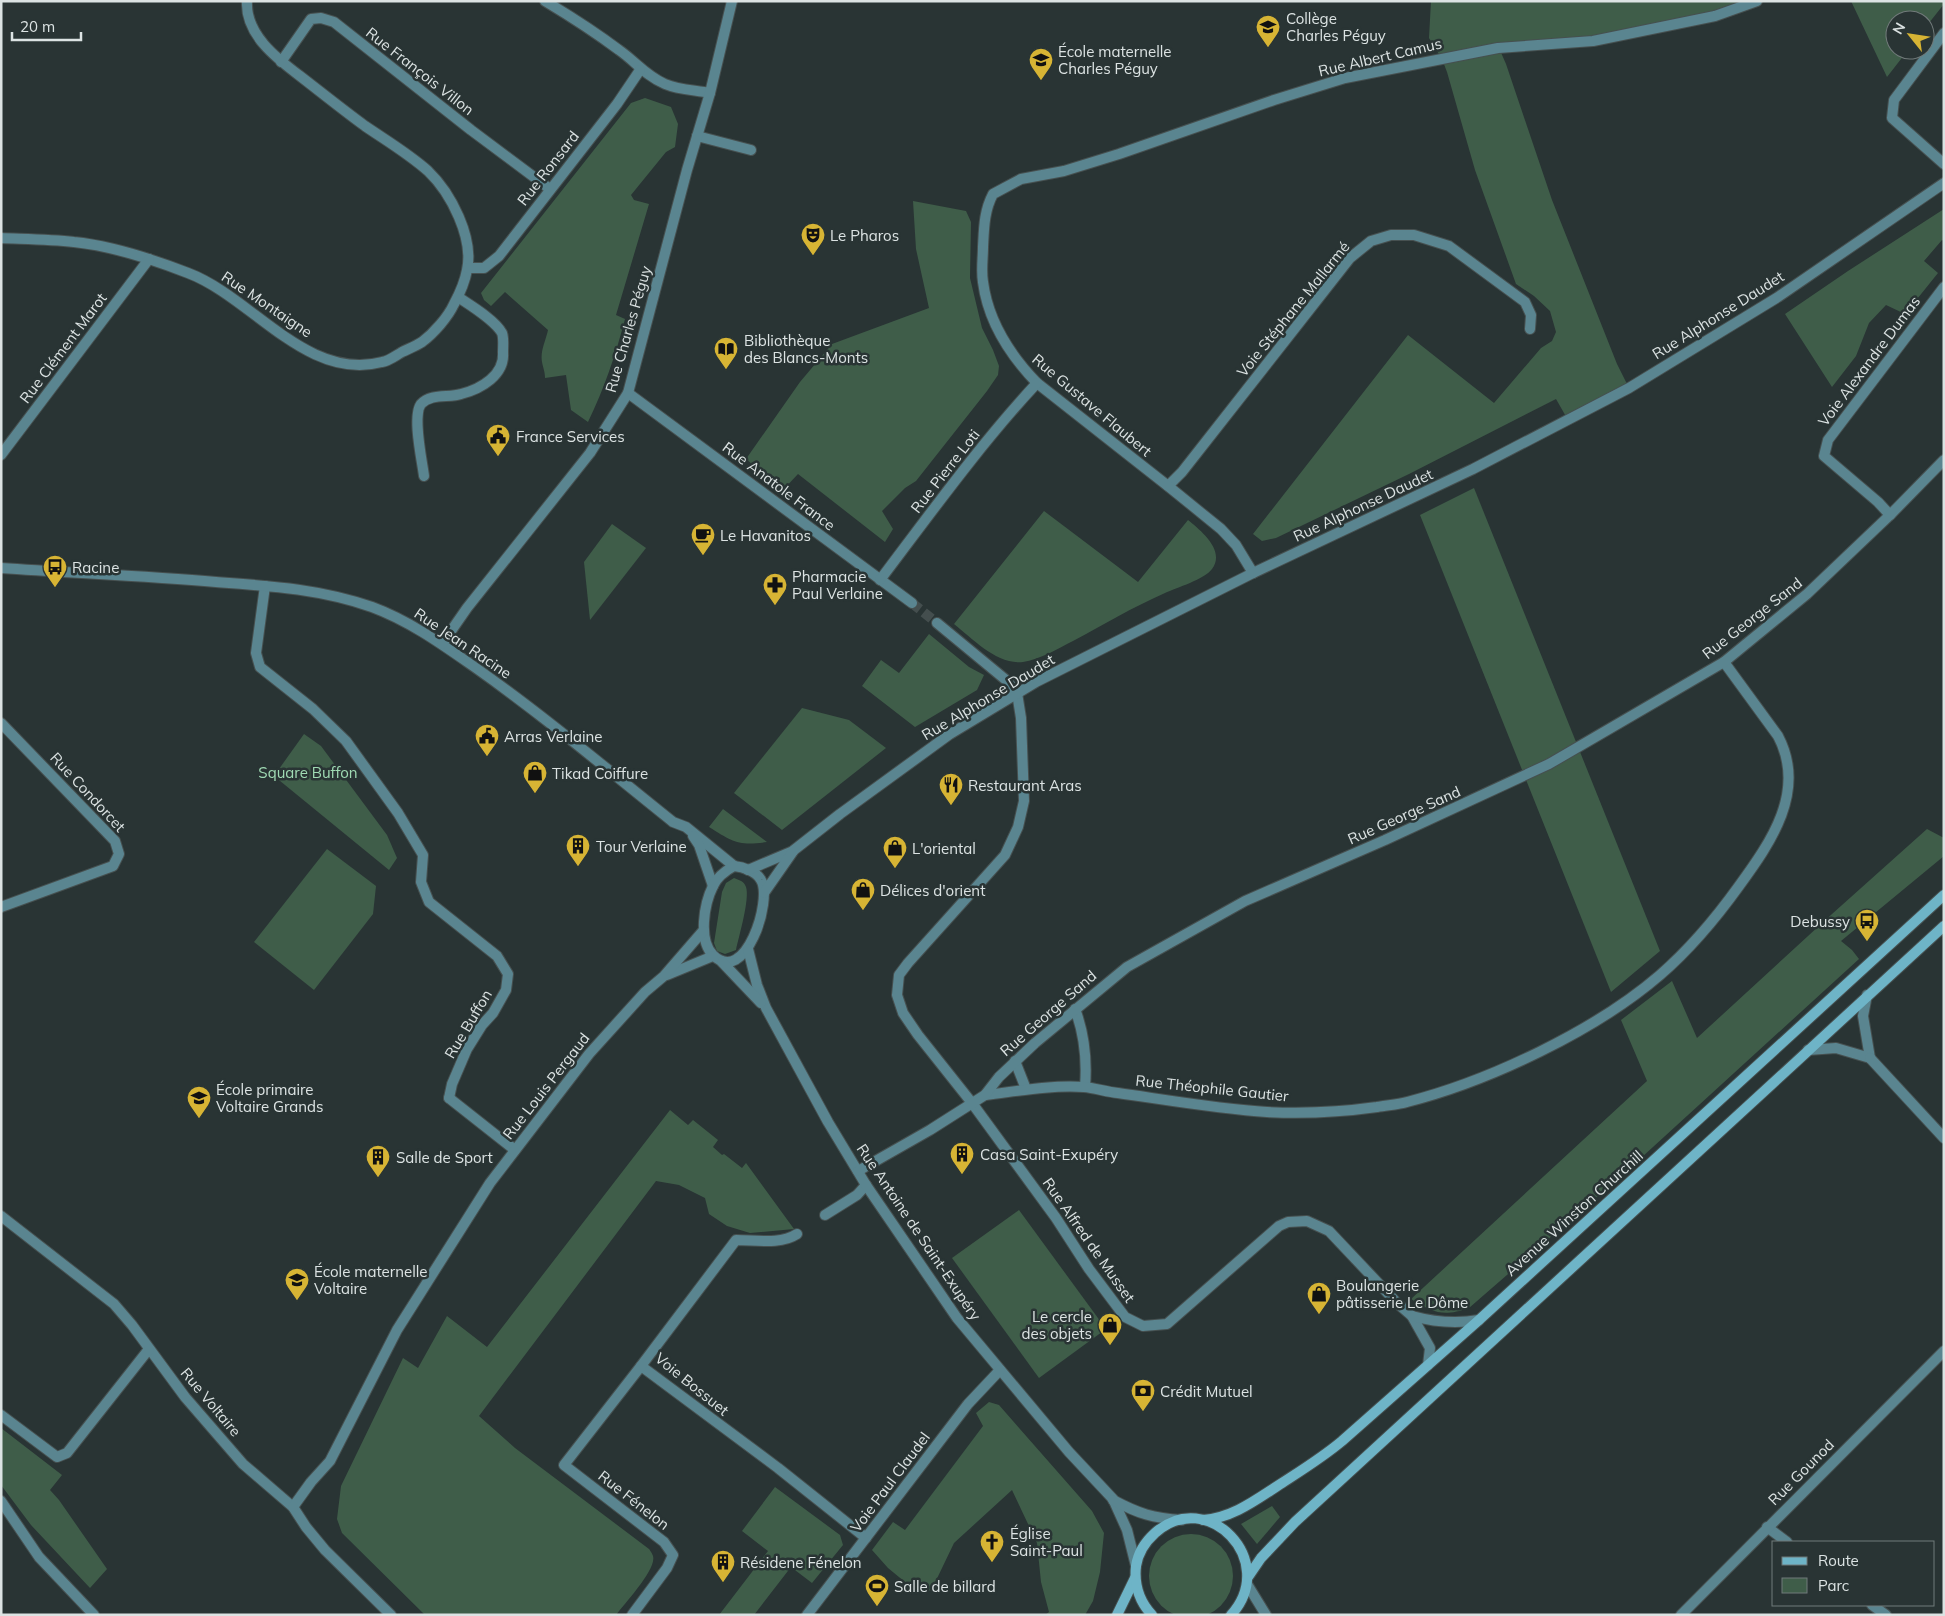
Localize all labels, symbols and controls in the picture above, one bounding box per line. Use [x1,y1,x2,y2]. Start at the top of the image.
place label: Collège Charles Péguy [1286,9,1386,45]
scale bar [12,10,81,42]
north arrow [1885,10,1935,60]
school or university icon: Collège Charles Péguy [1255,14,1281,48]
text: 20 m [20,17,55,36]
text: N [1888,19,1909,38]
street label: Rue François Villon [362,23,478,119]
street label: Rue Albert Camus [1316,34,1444,80]
place label: École maternelle Charles Péguy [1058,42,1171,78]
school or university icon: École maternelle Charles Péguy [1028,47,1054,81]
street label: Rue Ronsard [513,127,583,209]
theatre icon: Le Pharos [800,222,826,256]
place label: Le Pharos [830,226,899,245]
street label: Voie Stéphane Mallarmé [1232,237,1354,381]
street label: Rue Charles Péguy [601,263,655,395]
street label: Rue Montaigne [218,267,316,341]
street label: Rue Alphonse Daudet [1649,267,1787,363]
street label: Rue Clément Marot [15,289,111,407]
street label: Voie Alexandre Dumas [1814,292,1924,430]
place label: Bibliothèque des Blancs-Monts [744,331,868,367]
library icon: Bibliothèque des Blancs-Monts [713,336,739,370]
street label: Rue Gustave Flaubert [1028,349,1156,461]
public building icon: France Services [485,423,511,457]
street label: Rue Pierre Loti [906,425,984,517]
place label: France Services [516,427,625,446]
street label: Rue Anatole France [719,437,839,535]
street label: Rue Alphonse Daudet [1290,464,1436,546]
cafe icon: Le Havanitos [690,522,716,556]
place label: Le Havanitos [720,526,811,545]
bus stop icon: Racine [42,554,68,588]
place label: Racine [72,558,119,577]
place label: Pharmacie Paul Verlaine [792,567,883,603]
pharmacy icon: Pharmacie Paul Verlaine [762,572,788,606]
street label: Rue George Sand [1698,573,1806,663]
street label: Rue Jean Racine [411,603,515,683]
street label: Rue Alphonse Daudet [918,650,1058,744]
public building icon: Arras Verlaine [474,723,500,757]
place label: Arras Verlaine [504,727,602,746]
street label: Rue Condorcet [46,748,130,836]
shop icon: Tikad Coiffure [522,760,548,794]
park label: Square Buffon [258,763,358,782]
place label: Tikad Coiffure [552,764,648,783]
restaurant icon: Restaurant Aras [938,772,964,806]
place label: Restaurant Aras [968,776,1082,795]
street label: Rue George Sand [1345,782,1463,848]
building icon: Tour Verlaine [565,833,591,867]
shop icon: L'oriental [882,835,908,869]
place label: Tour Verlaine [596,837,687,856]
place label: L'oriental [912,839,976,858]
shop icon: Délices d'orient [850,877,876,911]
place label: Délices d'orient [880,881,985,900]
bus stop icon: Debussy [1854,908,1880,942]
place label: Debussy [1790,912,1850,931]
street label: Rue George Sand [996,966,1100,1060]
street label: Rue Buffon [440,986,496,1062]
street label: Rue Louis Pergaud [498,1029,594,1143]
street label: Rue Théophile Gautier [1135,1071,1290,1106]
place label: École primaire Voltaire Grands [216,1080,324,1116]
school or university icon: École primaire Voltaire Grands [186,1085,212,1119]
street label: Rue Antoine de Saint-Exupéry [853,1140,985,1324]
building icon: Casa Saint-Exupéry [949,1141,975,1175]
building icon: Salle de Sport [365,1144,391,1178]
place label: Casa Saint-Exupéry [980,1145,1118,1164]
street label: Avenue Winston Churchill [1501,1146,1647,1280]
place label: Salle de Sport [396,1148,493,1167]
street label: Rue Alfred de Musset [1039,1174,1139,1306]
place label: École maternelle Voltaire [314,1262,427,1298]
school or university icon: École maternelle Voltaire [284,1267,310,1301]
place label: Boulangerie pâtisserie Le Dôme [1336,1276,1468,1312]
shop icon: Boulangerie pâtisserie Le Dôme [1306,1281,1332,1315]
place label: Le cercle des objets [1022,1307,1092,1343]
shop icon: Le cercle des objets [1097,1312,1123,1346]
street label: Voie Bossuet [651,1348,733,1420]
street label: Rue Voltaire [177,1364,245,1440]
bank icon: Crédit Mutuel [1130,1378,1156,1412]
place label: Crédit Mutuel [1160,1382,1253,1401]
street label: Voie Paul Claudel [846,1428,934,1536]
street label: Rue Gounod [1764,1435,1838,1509]
street label: Rue Fénelon [595,1466,673,1534]
place label: Église Saint-Paul [1010,1524,1083,1560]
church icon: Église Saint-Paul [979,1529,1005,1563]
legend [1772,1541,1935,1606]
building icon: Résidene Fénelon [710,1549,736,1583]
text: Route [1818,1551,1859,1570]
place label: Résidene Fénelon [740,1553,862,1572]
sports icon: Salle de billard [864,1573,890,1607]
text: Parc [1818,1576,1849,1595]
place label: Salle de billard [894,1577,996,1596]

